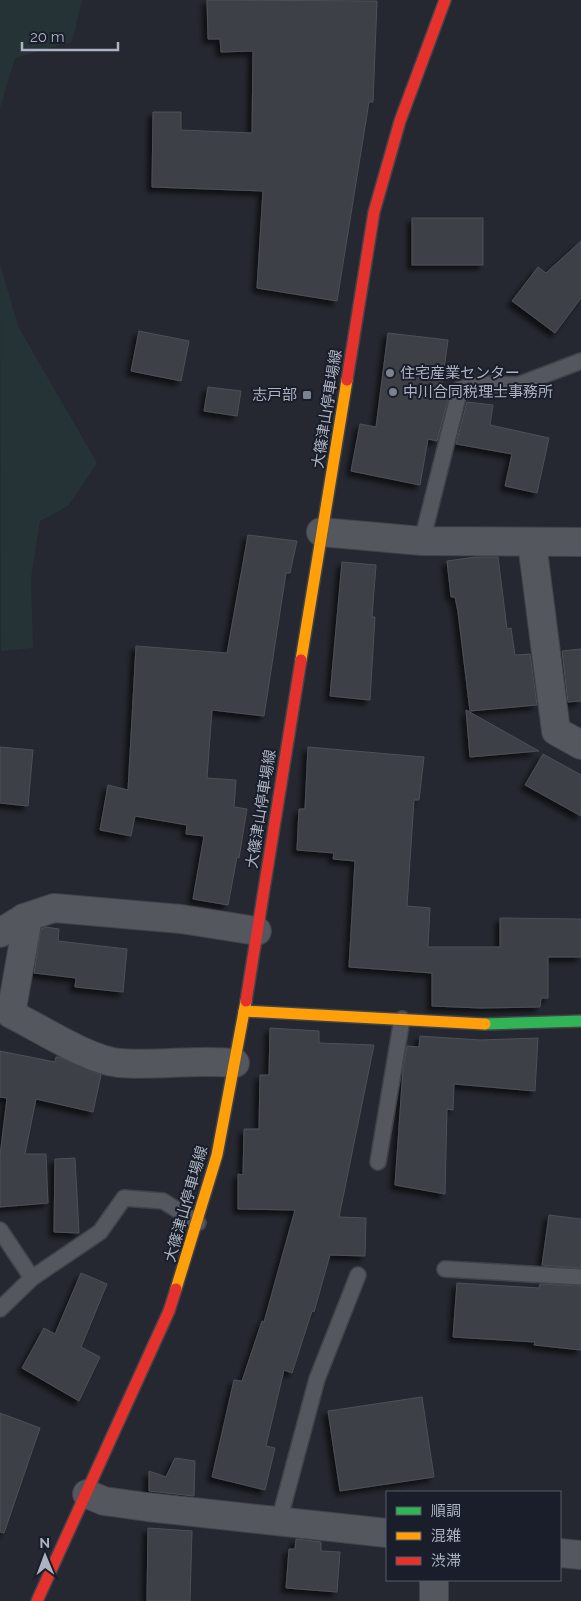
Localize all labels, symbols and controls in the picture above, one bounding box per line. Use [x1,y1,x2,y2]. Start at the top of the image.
scale bar [22,20,119,52]
text: 20 m [30,28,65,46]
street label: 大篠津山停車場線 [309,348,345,470]
place label: 住宅産業センター [400,364,520,382]
marker: 住宅産業センター [384,367,396,379]
place label: 中川合同税理士事務所 [403,383,553,401]
place label: 志戸部 [252,386,297,404]
marker: 中川合同税理士事務所 [387,386,399,398]
marker: 志戸部 [301,389,313,401]
street label: 大篠津山停車場線 [243,748,279,870]
street label: 大篠津山停車場線 [161,1144,211,1264]
legend [386,1491,561,1581]
text: 順調 [431,1502,461,1520]
text: 混雑 [431,1527,461,1545]
north arrow [20,1531,70,1581]
text: N [39,1535,50,1551]
text: 渋滞 [431,1552,461,1570]

